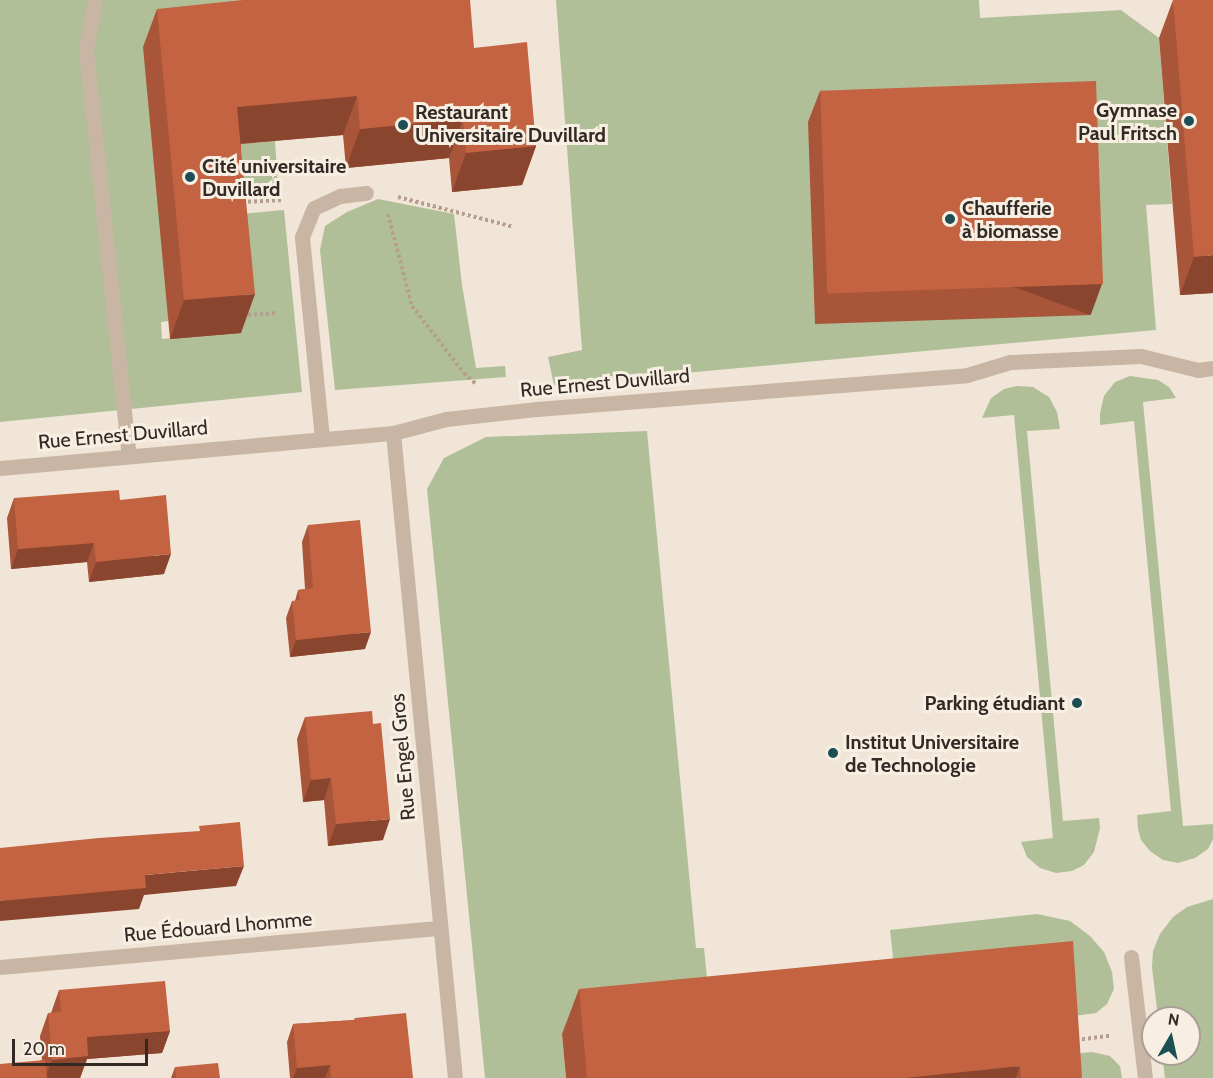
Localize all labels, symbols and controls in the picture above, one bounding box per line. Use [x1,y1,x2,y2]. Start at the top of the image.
place label: Gymnase Paul Fritsch [1078,98,1177,145]
place label: Restaurant Universitaire Duvillard [415,101,606,148]
marker: Gymnase Paul Fritsch [1182,114,1196,128]
marker: Restaurant Universitaire Duvillard [396,118,410,132]
place label: Cité universitaire Duvillard [202,154,346,201]
marker: Cité universitaire Duvillard [183,170,197,184]
place label: Chaufferie à biomasse [962,196,1059,243]
marker: Chaufferie à biomasse [943,212,957,226]
street label: Rue Ernest Duvillard [519,364,691,402]
street label: Rue Ernest Duvillard [37,416,209,454]
place label: Parking étudiant [925,691,1065,715]
street label: Rue Engel Gros [386,693,420,821]
marker: Parking étudiant [1070,696,1084,710]
place label: Institut Universitaire de Technologie [845,730,1019,777]
marker: Institut Universitaire de Technologie [826,746,840,760]
street label: Rue Édouard Lhomme [123,907,313,947]
north arrow [1141,1006,1201,1066]
text: N [1167,1009,1181,1030]
scale bar [15,1027,152,1065]
text: 20 m [23,1038,65,1060]

